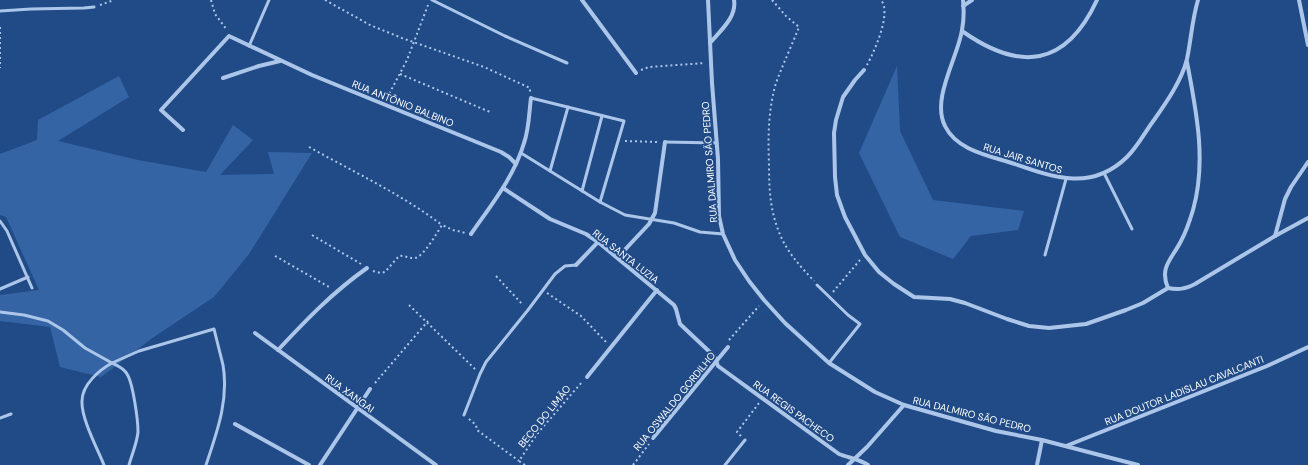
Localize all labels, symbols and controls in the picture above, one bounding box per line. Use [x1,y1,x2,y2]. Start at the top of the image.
street label: RUA ANTÔNIO BALBINO [350,77,456,130]
street label: RUA DALMIRO SÃO PEDRO [699,101,720,223]
street label: RUA JAIR SANTOS [982,140,1064,177]
street label: RUA SANTA LUZIA [590,226,662,287]
street label: RUA OSWALDO GORDILHO [631,349,718,453]
street label: RUA DOUTOR LADISLAU CAVALCANTI [1103,353,1266,428]
street label: RUA XANGAI [323,371,377,416]
street label: RUA REGIS PACHECO [751,378,837,445]
street label: BECO DO LIMÃO [515,382,574,450]
street label: RUA DALMIRO SÃO PEDRO [911,394,1033,436]

